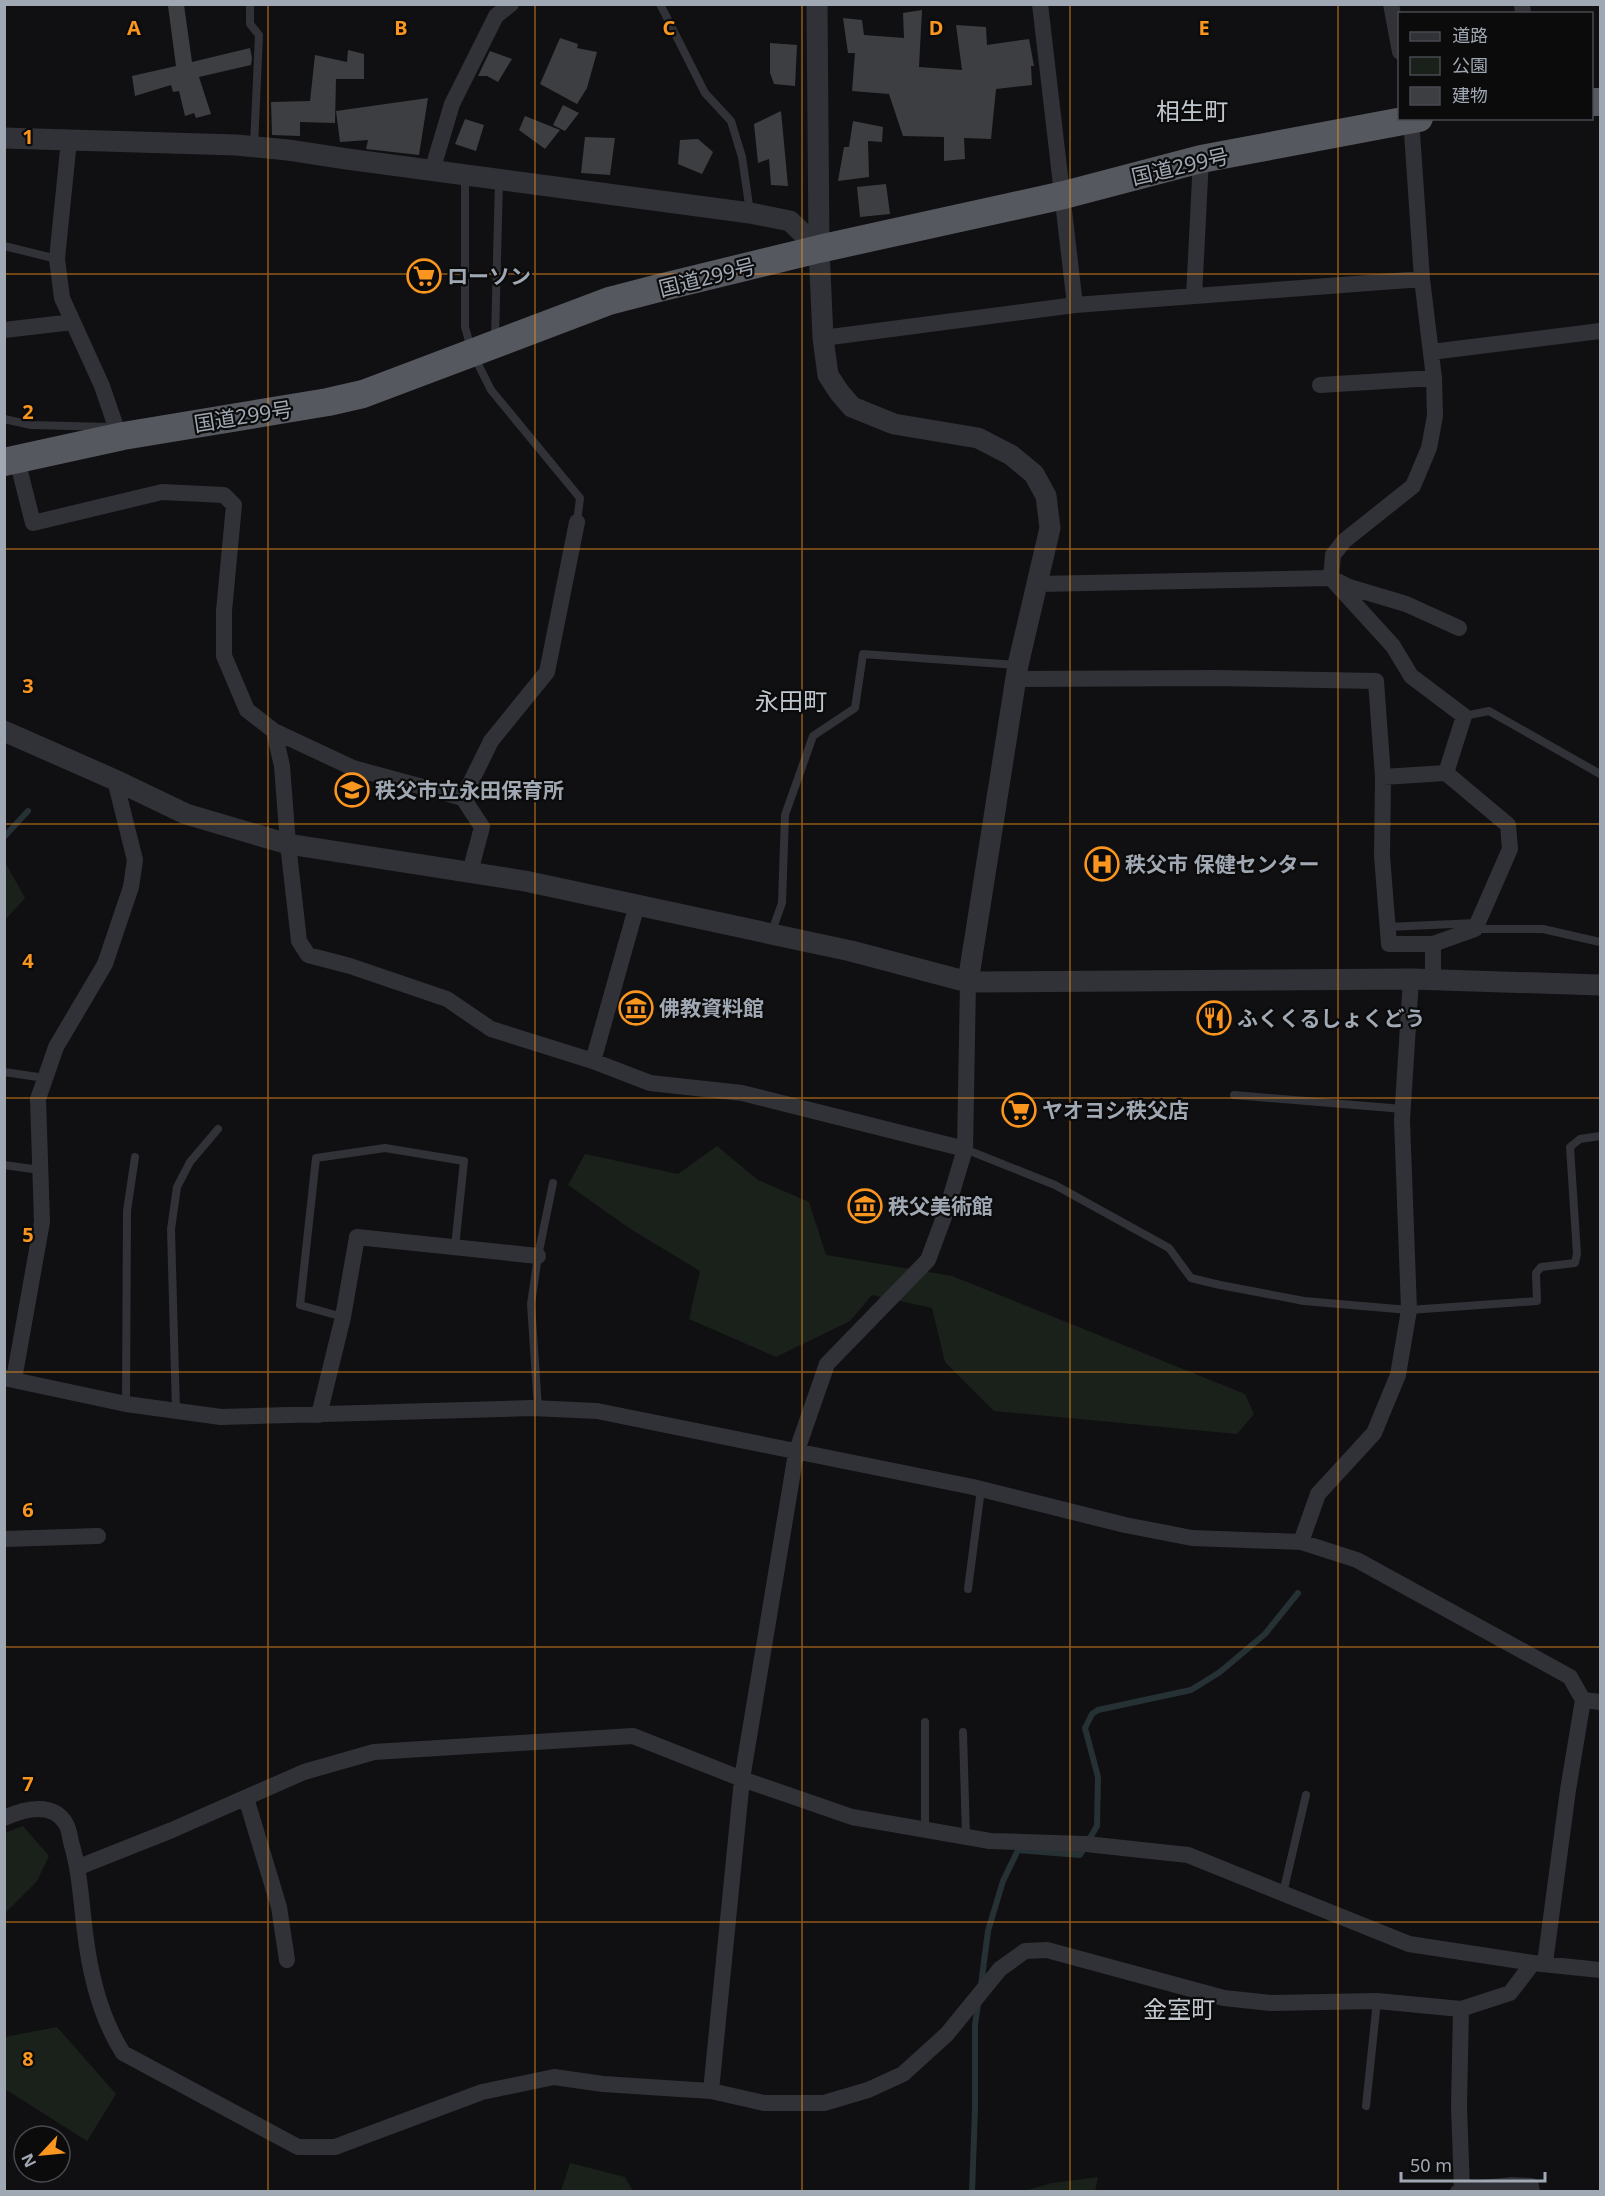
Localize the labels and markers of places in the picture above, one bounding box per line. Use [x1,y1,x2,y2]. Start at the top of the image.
supermarket icon: ローソン [406,258,442,294]
place label: ローソン [447,262,531,290]
school or university icon: 秩父市立永田保育所 [334,772,370,808]
place label: 秩父市立永田保育所 [375,776,564,804]
hospital icon: 秩父市 保健センター [1084,846,1120,882]
place label: 秩父市 保健センター [1125,850,1319,878]
museum icon: 佛教資料館 [618,990,654,1026]
place label: 佛教資料館 [659,994,764,1022]
restaurant icon: ふくくるしょくどう [1196,1000,1232,1036]
place label: ふくくるしょくどう [1237,1004,1426,1032]
supermarket icon: ヤオヨシ秩父店 [1001,1092,1037,1128]
place label: ヤオヨシ秩父店 [1042,1096,1189,1124]
museum icon: 秩父美術館 [847,1188,883,1224]
place label: 秩父美術館 [888,1192,993,1220]

